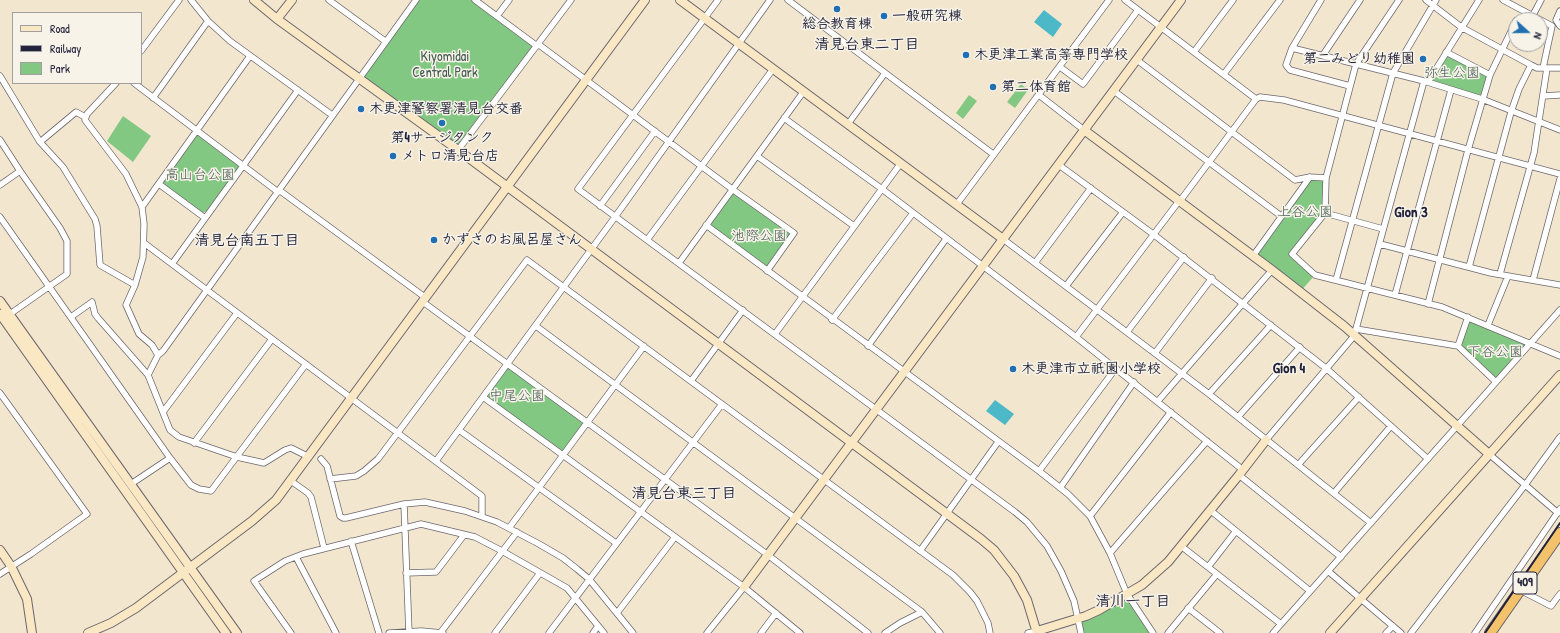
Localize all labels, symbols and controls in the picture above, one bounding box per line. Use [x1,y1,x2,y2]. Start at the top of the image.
marker: 総合教育棟 [832,4,842,14]
place label: 一般研究棟 [892,8,962,24]
marker: 一般研究棟 [879,11,889,21]
legend [12,12,142,84]
north arrow [1508,12,1548,52]
place label: 総合教育棟 [802,16,872,32]
text: Road [50,20,70,37]
text: N [1531,31,1546,41]
district label: 清見台東二丁目 [815,36,919,54]
text: Railway [50,40,81,57]
place label: 木更津工業高等専門学校 [974,47,1128,63]
park label: Kiyomidai Central Park [412,49,478,82]
marker: 木更津工業高等専門学校 [961,50,971,60]
place label: 第二みどり幼稚園 [1303,51,1415,67]
marker: 第二みどり幼稚園 [1418,54,1428,64]
text: Park [50,60,70,77]
park label: 弥生公園 [1424,65,1480,81]
place label: 第二体育館 [1001,79,1071,95]
marker: 第二体育館 [988,82,998,92]
place label: 木更津警察署清見台交番 [369,101,523,117]
marker: 木更津警察署清見台交番 [356,104,366,114]
marker: 第4サージタンク [437,118,447,128]
place label: 第4サージタンク [390,130,494,146]
place label: メトロ清見台店 [401,148,499,164]
marker: メトロ清見台店 [388,151,398,161]
park label: 高山台公園 [165,167,235,183]
park label: 上谷公園 [1277,204,1333,220]
district label: Gion 3 [1394,204,1428,222]
park label: 池際公園 [731,228,787,244]
district label: 清見台南五丁目 [195,232,299,250]
place label: かずさのお風呂屋さん [442,232,582,248]
marker: かずさのお風呂屋さん [429,235,439,245]
park label: 下谷公園 [1467,344,1523,360]
district label: Gion 4 [1273,360,1305,378]
place label: 木更津市立祇園小学校 [1021,361,1161,377]
marker: 木更津市立祇園小学校 [1008,364,1018,374]
park label: 中尾公園 [489,388,545,404]
district label: 清見台東三丁目 [632,485,736,503]
road number: 409 [1513,572,1537,594]
district label: 清川一丁目 [1096,593,1170,611]

